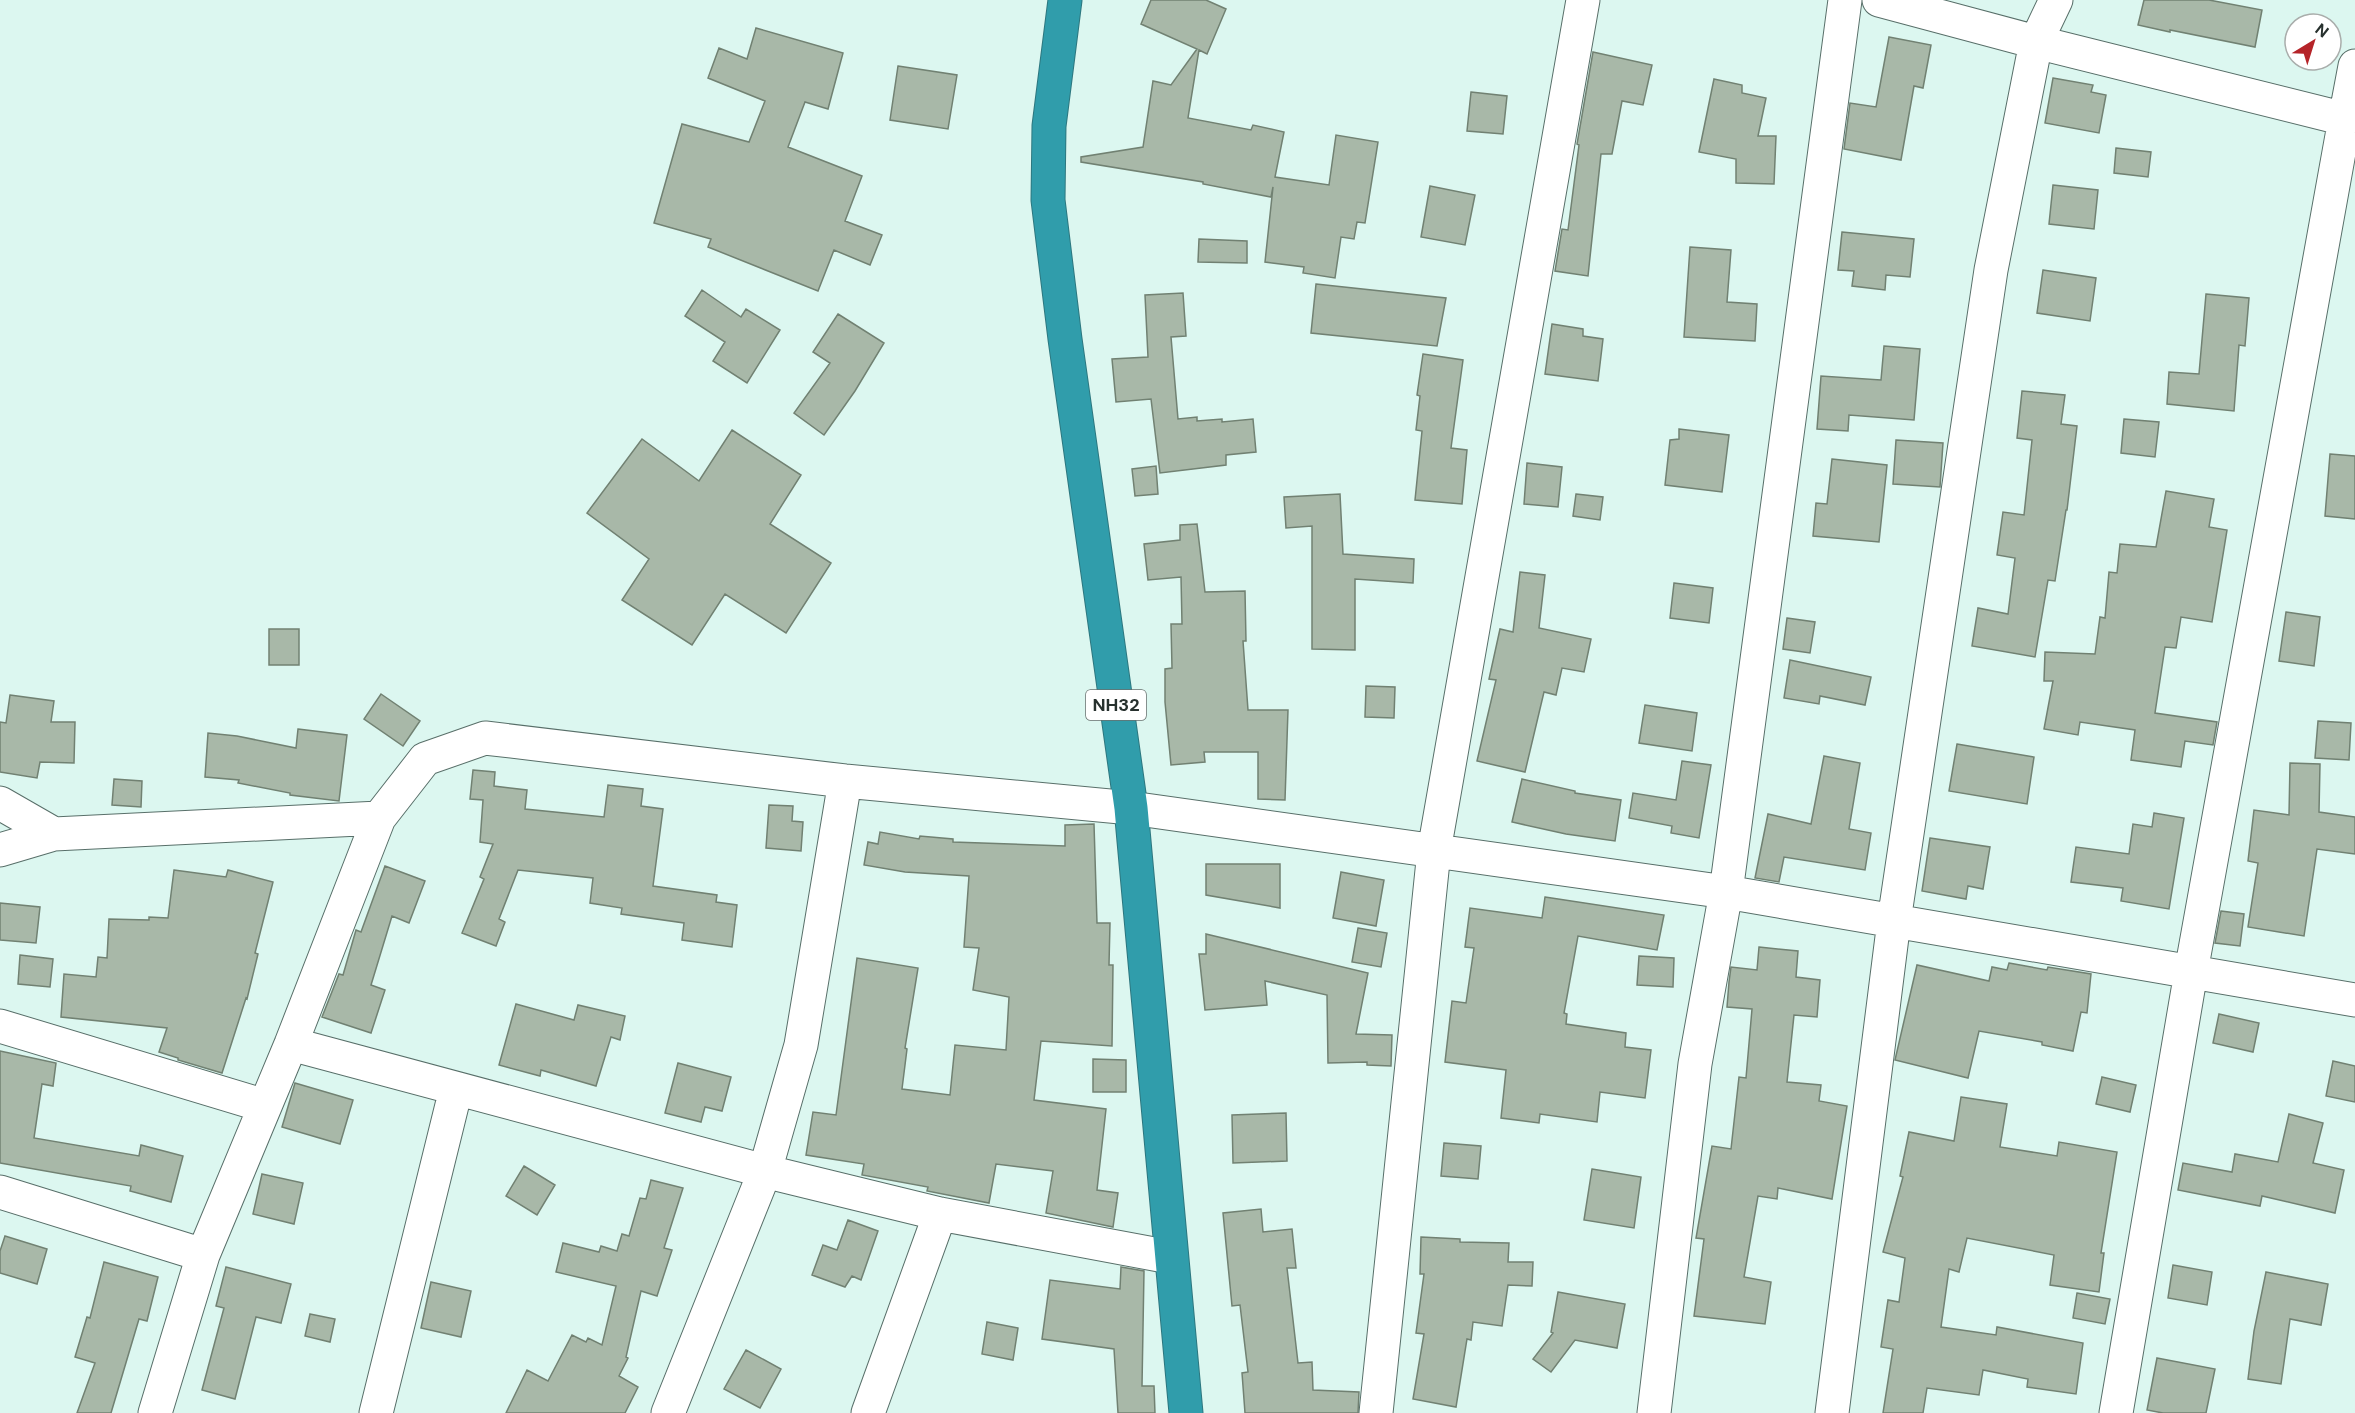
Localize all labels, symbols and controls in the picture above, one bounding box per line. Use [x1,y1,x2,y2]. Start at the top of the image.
north arrow [2283,12,2343,72]
text: N [2311,19,2333,42]
road number: NH32 [1086,690,1146,720]

